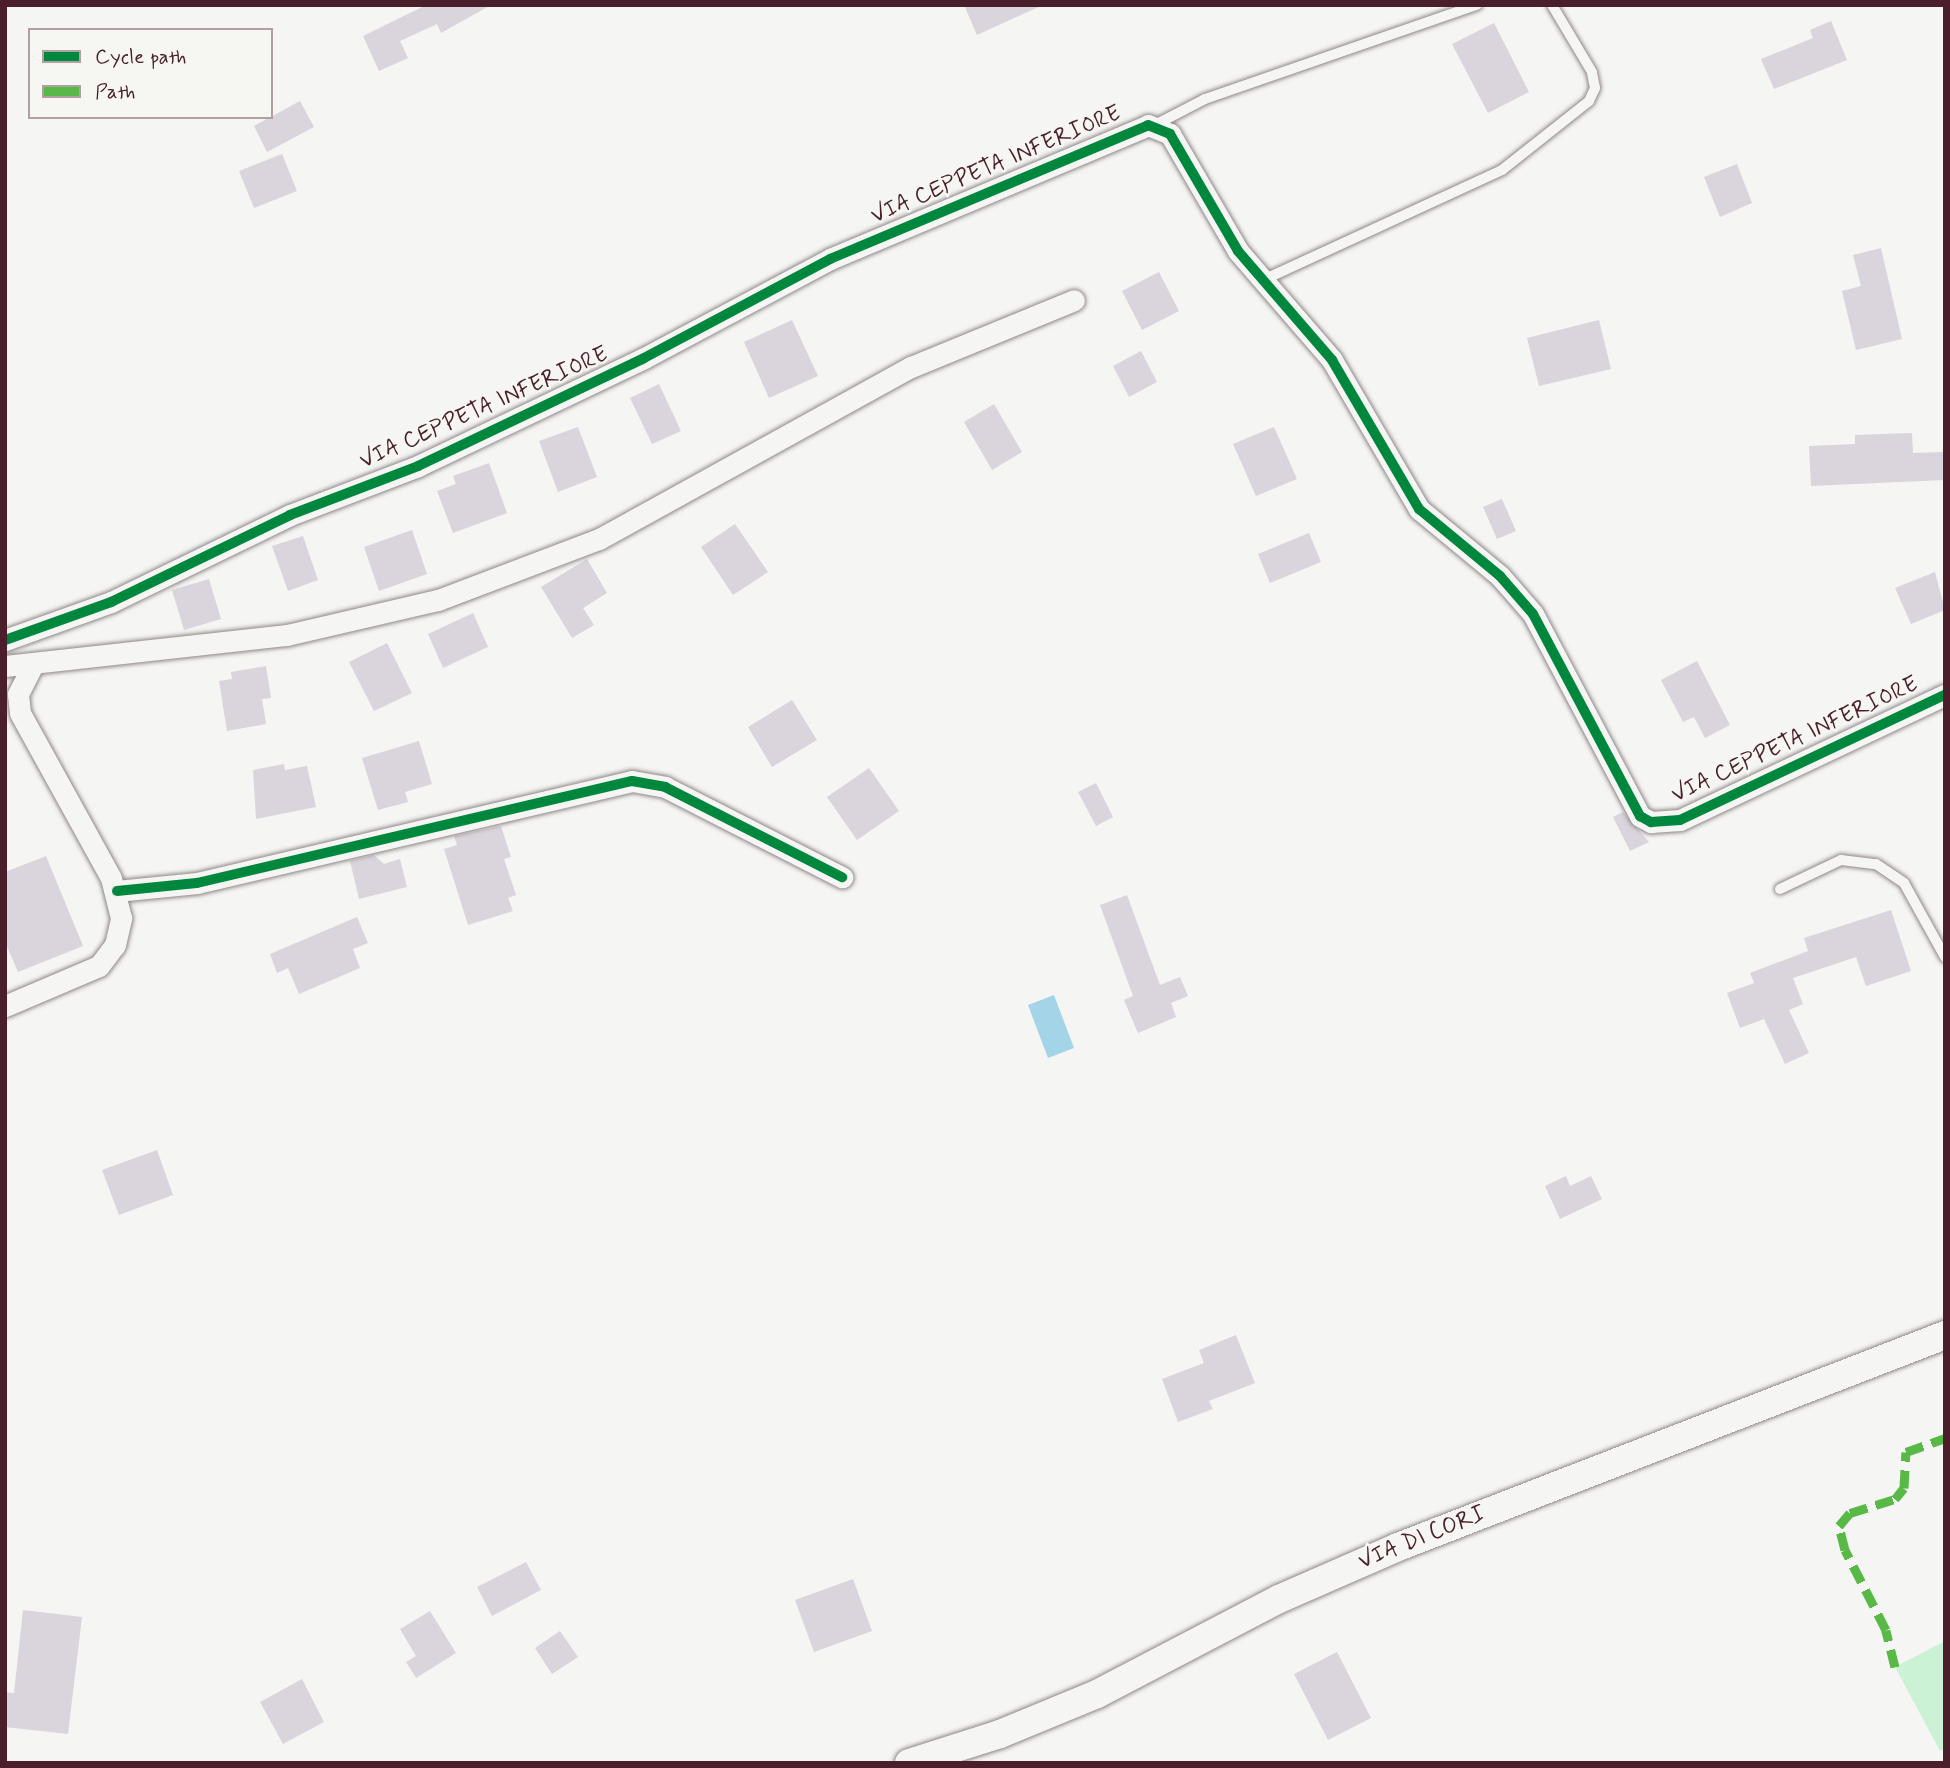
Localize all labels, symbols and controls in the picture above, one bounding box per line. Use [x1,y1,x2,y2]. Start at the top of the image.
legend [28,28,273,119]
text: Cycle path [95,43,186,71]
text: Path [95,78,135,106]
street label: VIA CEPPETA INFERIORE [862,98,1130,232]
street label: VIA CEPPETA INFERIORE [351,339,617,477]
street label: VIA CEPPETA INFERIORE [1663,669,1927,811]
street label: VIA DI CORI [1352,1499,1492,1577]

